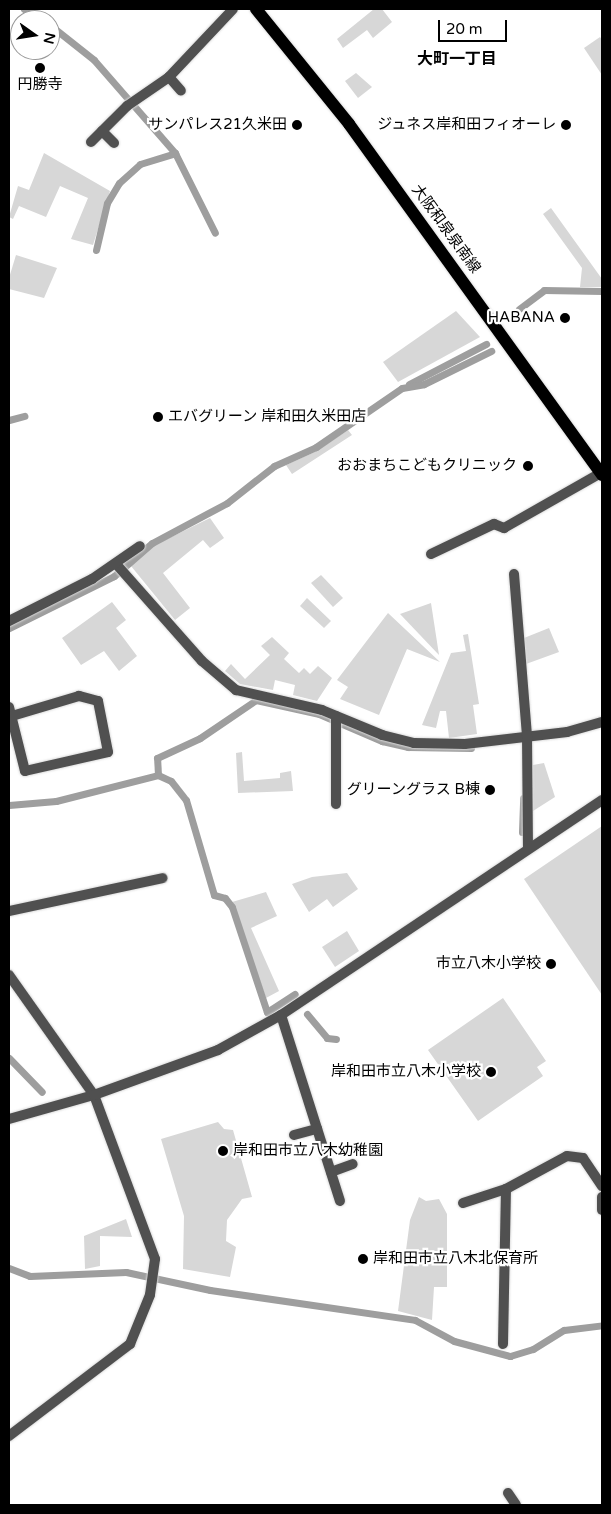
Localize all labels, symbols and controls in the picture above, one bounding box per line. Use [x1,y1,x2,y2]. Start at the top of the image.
north arrow [10,10,60,60]
scale bar [441,10,510,42]
text: 20 m [446,20,483,38]
text: N [40,31,59,46]
district label: 大町一丁目 [417,49,497,69]
marker: 円勝寺 [34,62,46,74]
place label: 円勝寺 [18,76,62,94]
place label: サンパレス21久米田 [148,116,287,134]
place label: ジュネス岸和田フィオーレ [376,116,556,134]
marker: サンパレス21久米田 [291,119,303,131]
marker: ジュネス岸和田フィオーレ [560,119,572,131]
street label: 大阪和泉泉南線 [408,181,484,277]
place label: HABANA [488,309,555,327]
marker: HABANA [559,312,571,324]
place label: エバグリーン 岸和田久米田店 [168,408,367,426]
marker: エバグリーン 岸和田久米田店 [152,411,164,423]
place label: おおまちこどもクリニック [337,457,517,475]
marker: おおまちこどもクリニック [521,459,535,473]
place label: グリーングラス B棟 [346,781,480,799]
marker: グリーングラス B棟 [484,784,496,796]
place label: 市立八木小学校 [436,955,541,973]
marker: 市立八木小学校 [545,958,557,970]
place label: 岸和田市立八木小学校 [331,1063,481,1081]
marker: 岸和田市立八木小学校 [485,1066,497,1078]
place label: 岸和田市立八木幼稚園 [233,1142,383,1160]
marker: 岸和田市立八木幼稚園 [217,1145,229,1157]
place label: 岸和田市立八木北保育所 [373,1250,538,1268]
marker: 岸和田市立八木北保育所 [357,1253,369,1265]

